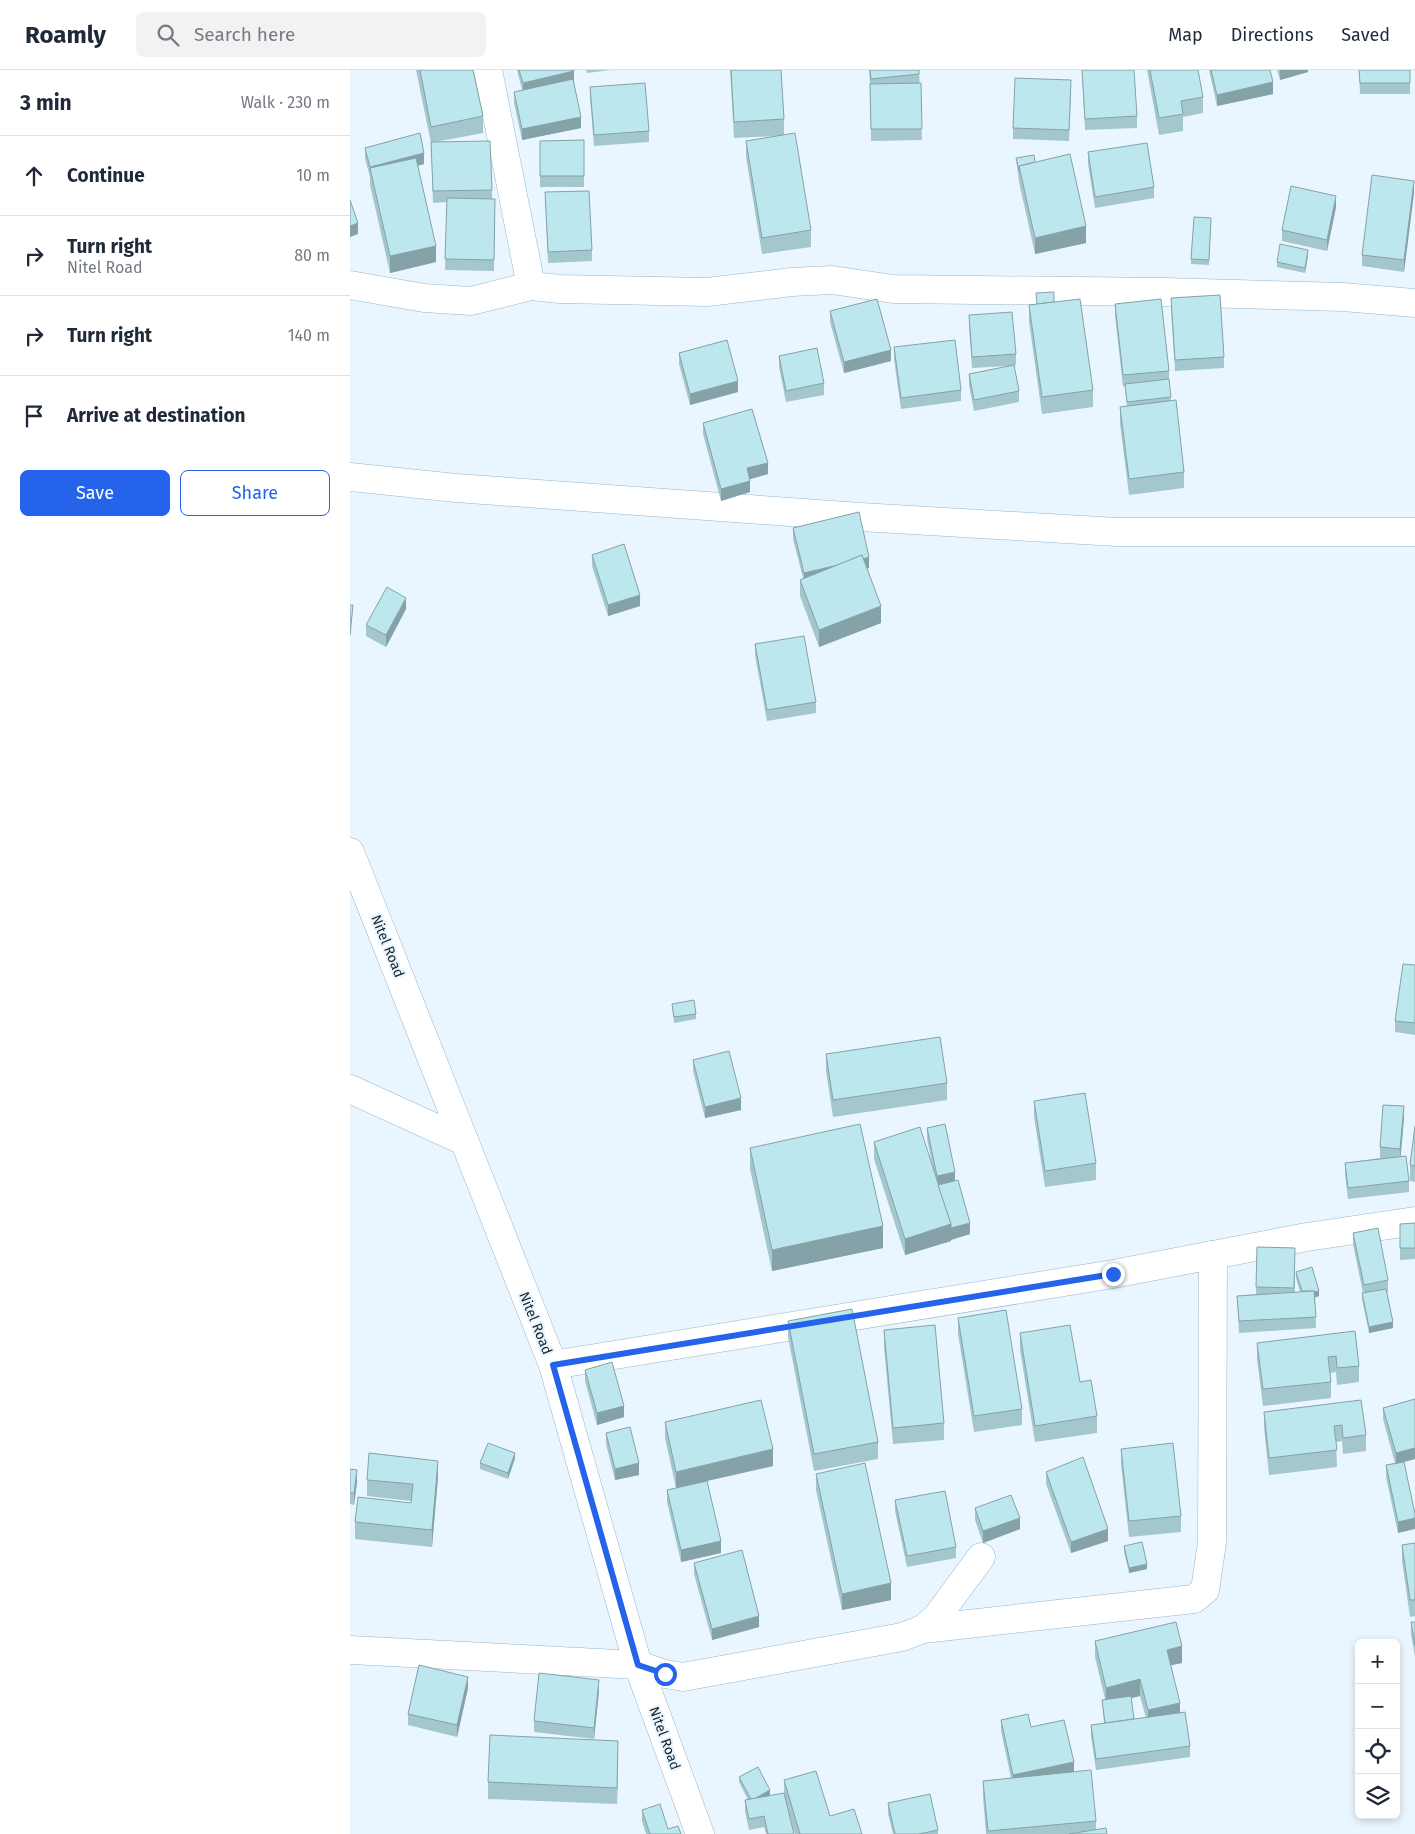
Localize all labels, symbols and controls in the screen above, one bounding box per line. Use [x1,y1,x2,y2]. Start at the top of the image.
search box [136,12,486,57]
text: Roamly [25,21,106,49]
icon: search [154,21,182,49]
text: Search here [194,23,295,46]
text: Map [1168,24,1203,46]
text: Directions [1231,24,1313,46]
text: Saved [1341,24,1390,46]
text: 3 min [20,90,72,116]
text: Walk · 230 m [241,93,330,112]
icon: ahead [20,162,48,190]
text: Continue [67,164,145,187]
text: 10 m [296,166,330,185]
text: Turn right [67,235,152,258]
icon: right [20,242,48,270]
text: 80 m [294,246,330,265]
text: Nitel Road [67,258,143,277]
icon: right [20,322,48,350]
text: Turn right [67,324,152,347]
text: 140 m [288,326,330,345]
icon: arrive [20,402,48,430]
text: Arrive at destination [67,404,246,427]
button: Save [20,470,170,516]
button: Share [180,470,330,516]
street label: Nitel Road [367,912,408,980]
route end [1102,1263,1125,1286]
street label: Nitel Road [515,1289,556,1357]
map controls [1355,1639,1400,1819]
button: + [1355,1639,1400,1684]
route start [654,1663,677,1686]
button: − [1355,1684,1400,1729]
street label: Nitel Road [645,1704,684,1772]
button: locate [1355,1729,1400,1774]
button: layers [1355,1774,1400,1819]

